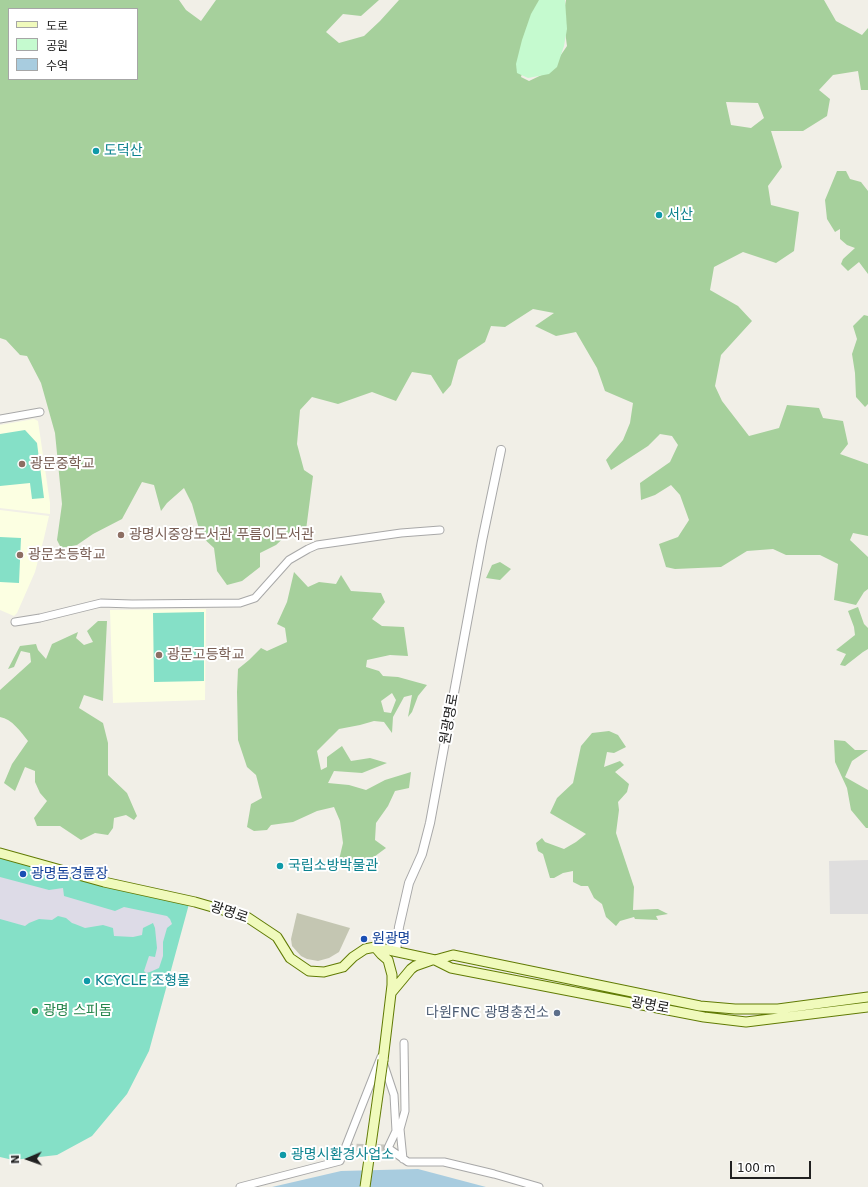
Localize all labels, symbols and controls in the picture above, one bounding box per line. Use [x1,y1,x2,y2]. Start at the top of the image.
legend [8,8,138,80]
text: 도로 [46,19,68,33]
text: 공원 [46,39,68,53]
text: 수역 [46,59,68,73]
place label: 도덕산 [104,143,143,159]
marker: 도덕산 [91,146,101,156]
place label: 서산 [667,207,693,223]
marker: 서산 [654,210,664,220]
place label: 광문중학교 [30,456,94,472]
marker: 광문중학교 [17,459,27,469]
place label: 광명시중앙도서관 푸름이도서관 [129,527,314,543]
marker: 광명시중앙도서관 푸름이도서관 [116,530,126,540]
place label: 광문초등학교 [28,547,105,563]
marker: 광문초등학교 [15,550,25,560]
place label: 광문고등학교 [167,647,244,663]
marker: 광문고등학교 [154,650,164,660]
street label: 원광명로 [437,692,463,746]
place label: 국립소방박물관 [288,858,378,874]
marker: 국립소방박물관 [275,861,285,871]
place label: 광명돔경륜장 [31,866,108,882]
marker: 광명돔경륜장 [18,869,28,879]
street label: 광명로 [208,899,250,927]
place label: 원광명 [372,931,411,947]
marker: 원광명 [359,934,369,944]
place label: KCYCLE 조형물 [95,973,190,989]
marker: KCYCLE 조형물 [82,976,92,986]
street label: 광명로 [629,994,671,1018]
place label: 광명 스피돔 [43,1003,112,1019]
place label: 다원FNC 광명충전소 [426,1005,549,1021]
marker: 광명 스피돔 [30,1006,40,1016]
marker: 다원FNC 광명충전소 [552,1008,562,1018]
north arrow [8,1139,48,1179]
place label: 광명시환경사업소 [291,1147,394,1163]
marker: 광명시환경사업소 [278,1150,288,1160]
scale bar [732,1153,813,1179]
text: N [9,1155,22,1164]
text: 100 m [737,1161,775,1175]

